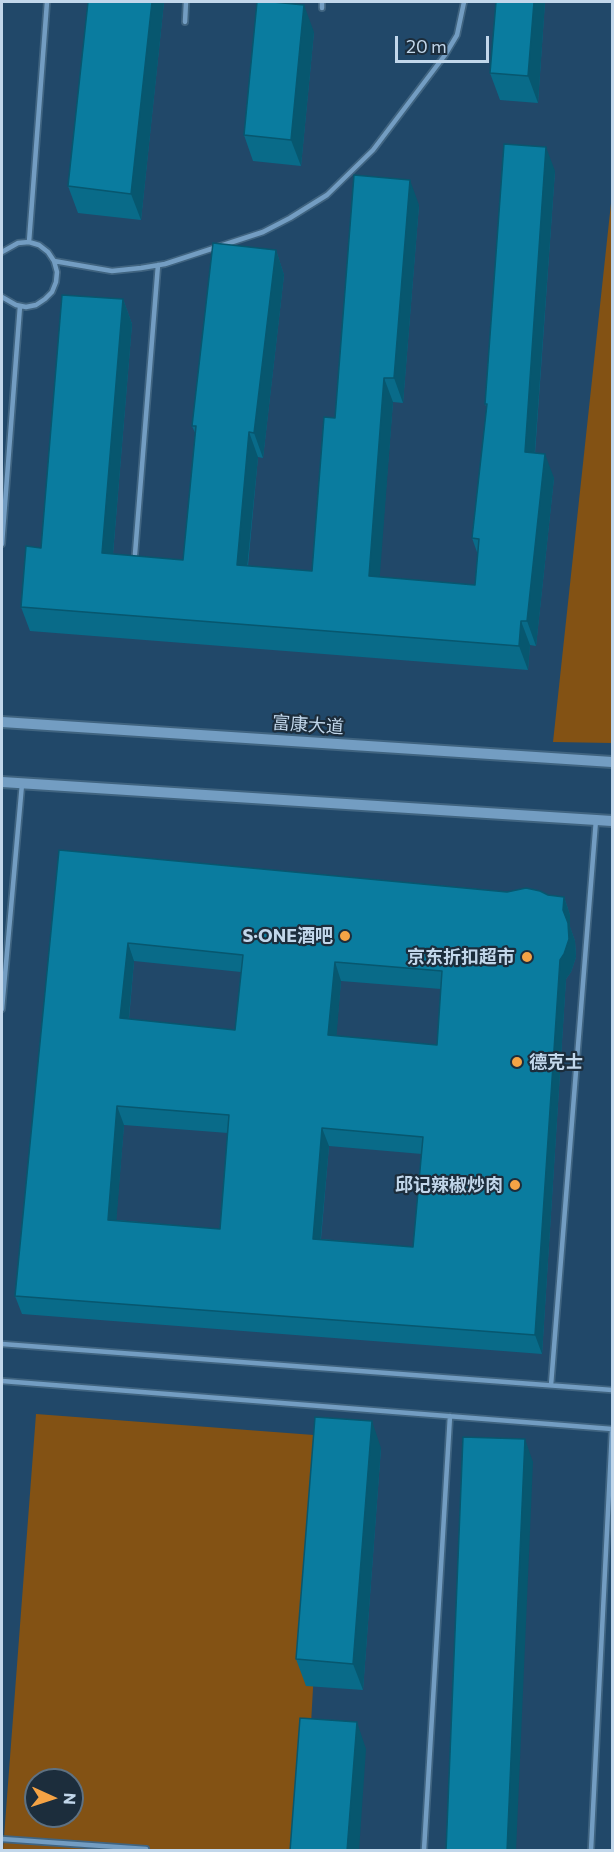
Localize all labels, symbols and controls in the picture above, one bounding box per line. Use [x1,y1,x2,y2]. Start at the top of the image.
scale bar [398,24,492,62]
text: 20 m [406,35,447,57]
street label: 富康大道 [271,712,345,738]
place label: S·ONE酒吧 [243,925,333,947]
marker: S·ONE酒吧 [338,929,352,943]
place label: 京东折扣超市 [407,946,515,968]
marker: 京东折扣超市 [520,950,534,964]
place label: 德克士 [529,1051,583,1073]
marker: 德克士 [510,1055,524,1069]
place label: 邱记辣椒炒肉 [395,1174,503,1196]
marker: 邱记辣椒炒肉 [508,1178,522,1192]
north arrow [24,1768,84,1828]
text: N [61,1792,80,1805]

